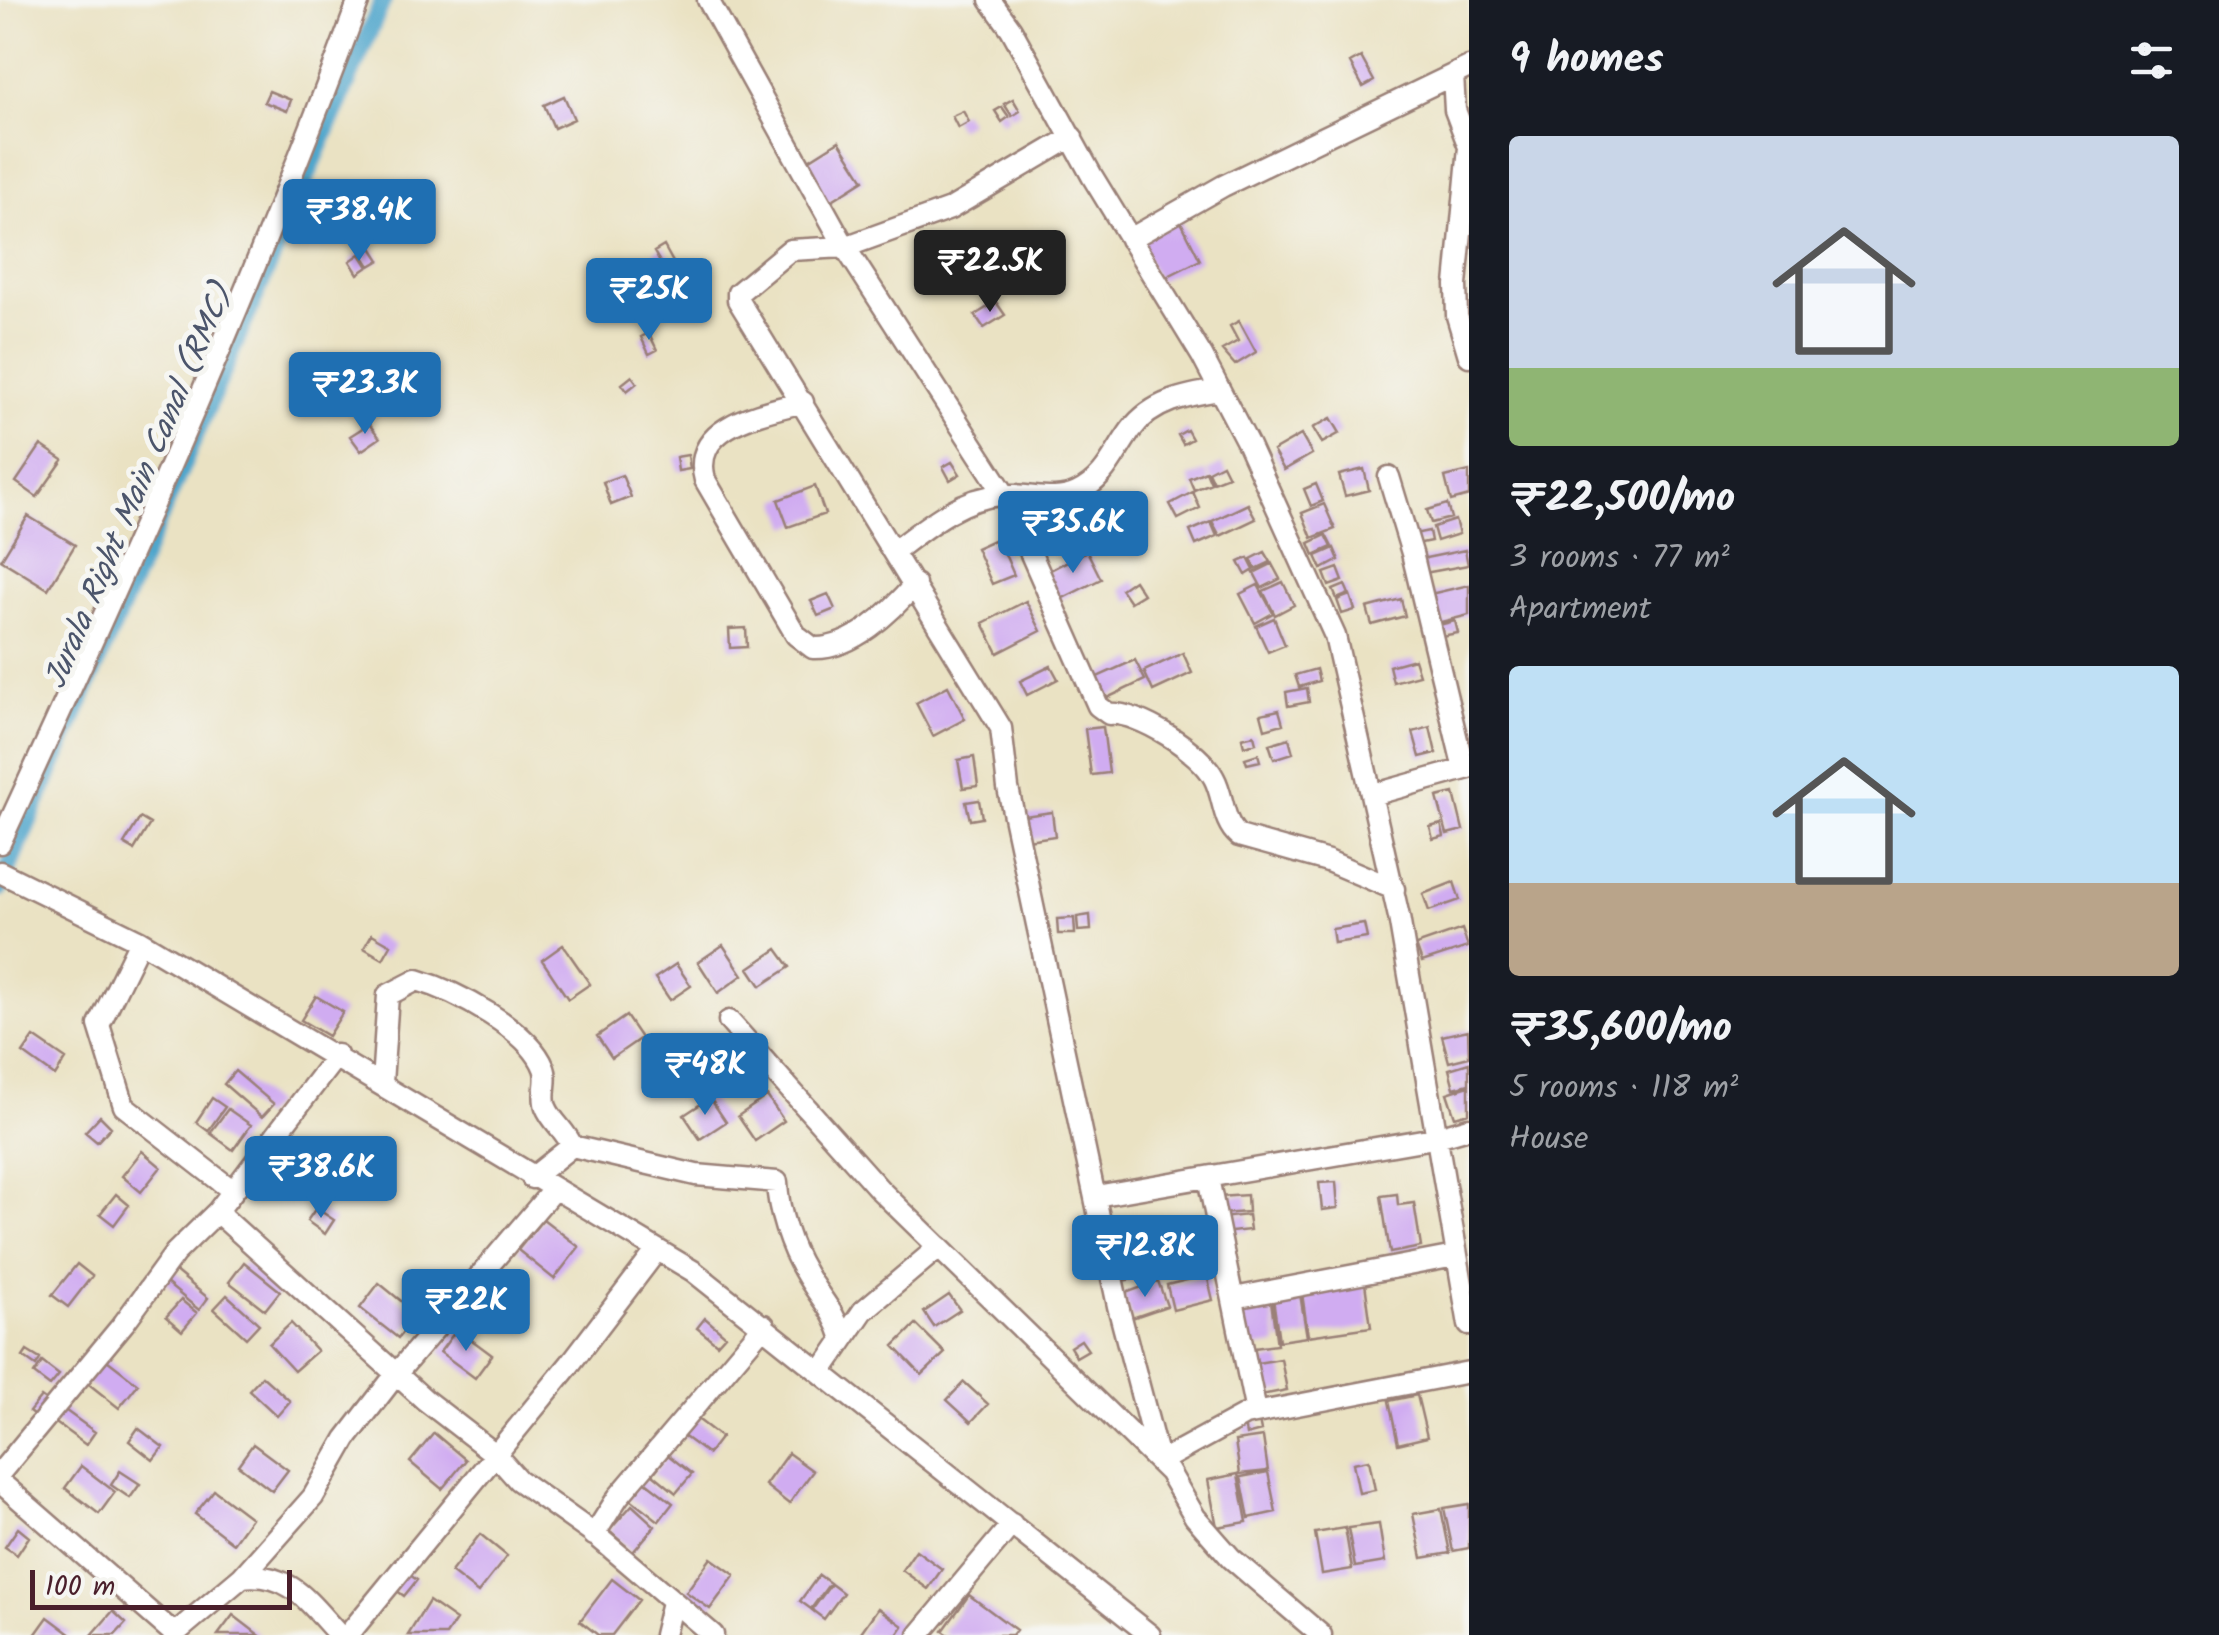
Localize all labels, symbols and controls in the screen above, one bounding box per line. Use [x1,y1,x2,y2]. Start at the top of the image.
text: 9 homes [1509,27,1664,94]
icon: filters [2124,33,2179,88]
pin: ₹38.4K [278,179,440,264]
text: ₹38.4K [305,186,413,237]
icon: home [1754,201,1934,381]
pin: ₹22.5K [909,230,1071,315]
text: ₹22.5K [936,237,1044,288]
pin: ₹25K [590,258,708,343]
text: ₹25K [608,265,690,316]
water label: Jurala Right Main Canal (RMC) [32,273,250,697]
pin: ₹23.3K [284,352,446,437]
text: ₹23.3K [311,359,419,410]
text: ₹22,500/mo [1509,466,1735,533]
pin: ₹35.6K [992,491,1154,576]
text: ₹35.6K [1020,498,1126,549]
text: 3 rooms · 77 m² [1509,533,1730,584]
text: Apartment [1509,584,1651,635]
icon: home [1754,731,1934,911]
text: ₹35,600/mo [1509,996,1732,1063]
pin: ₹48K [646,1033,764,1118]
text: ₹48K [663,1040,747,1091]
text: 5 rooms · 118 m² [1509,1063,1738,1114]
text: House [1509,1114,1588,1165]
pin: ₹38.6K [240,1136,402,1221]
text: ₹38.6K [267,1143,375,1194]
pin: ₹12.8K [1064,1215,1226,1300]
text: ₹12.8K [1094,1222,1196,1273]
pin: ₹22K [407,1269,525,1354]
text: ₹22K [424,1276,508,1327]
scale bar [30,1565,292,1610]
text: 100 m [45,1565,115,1610]

